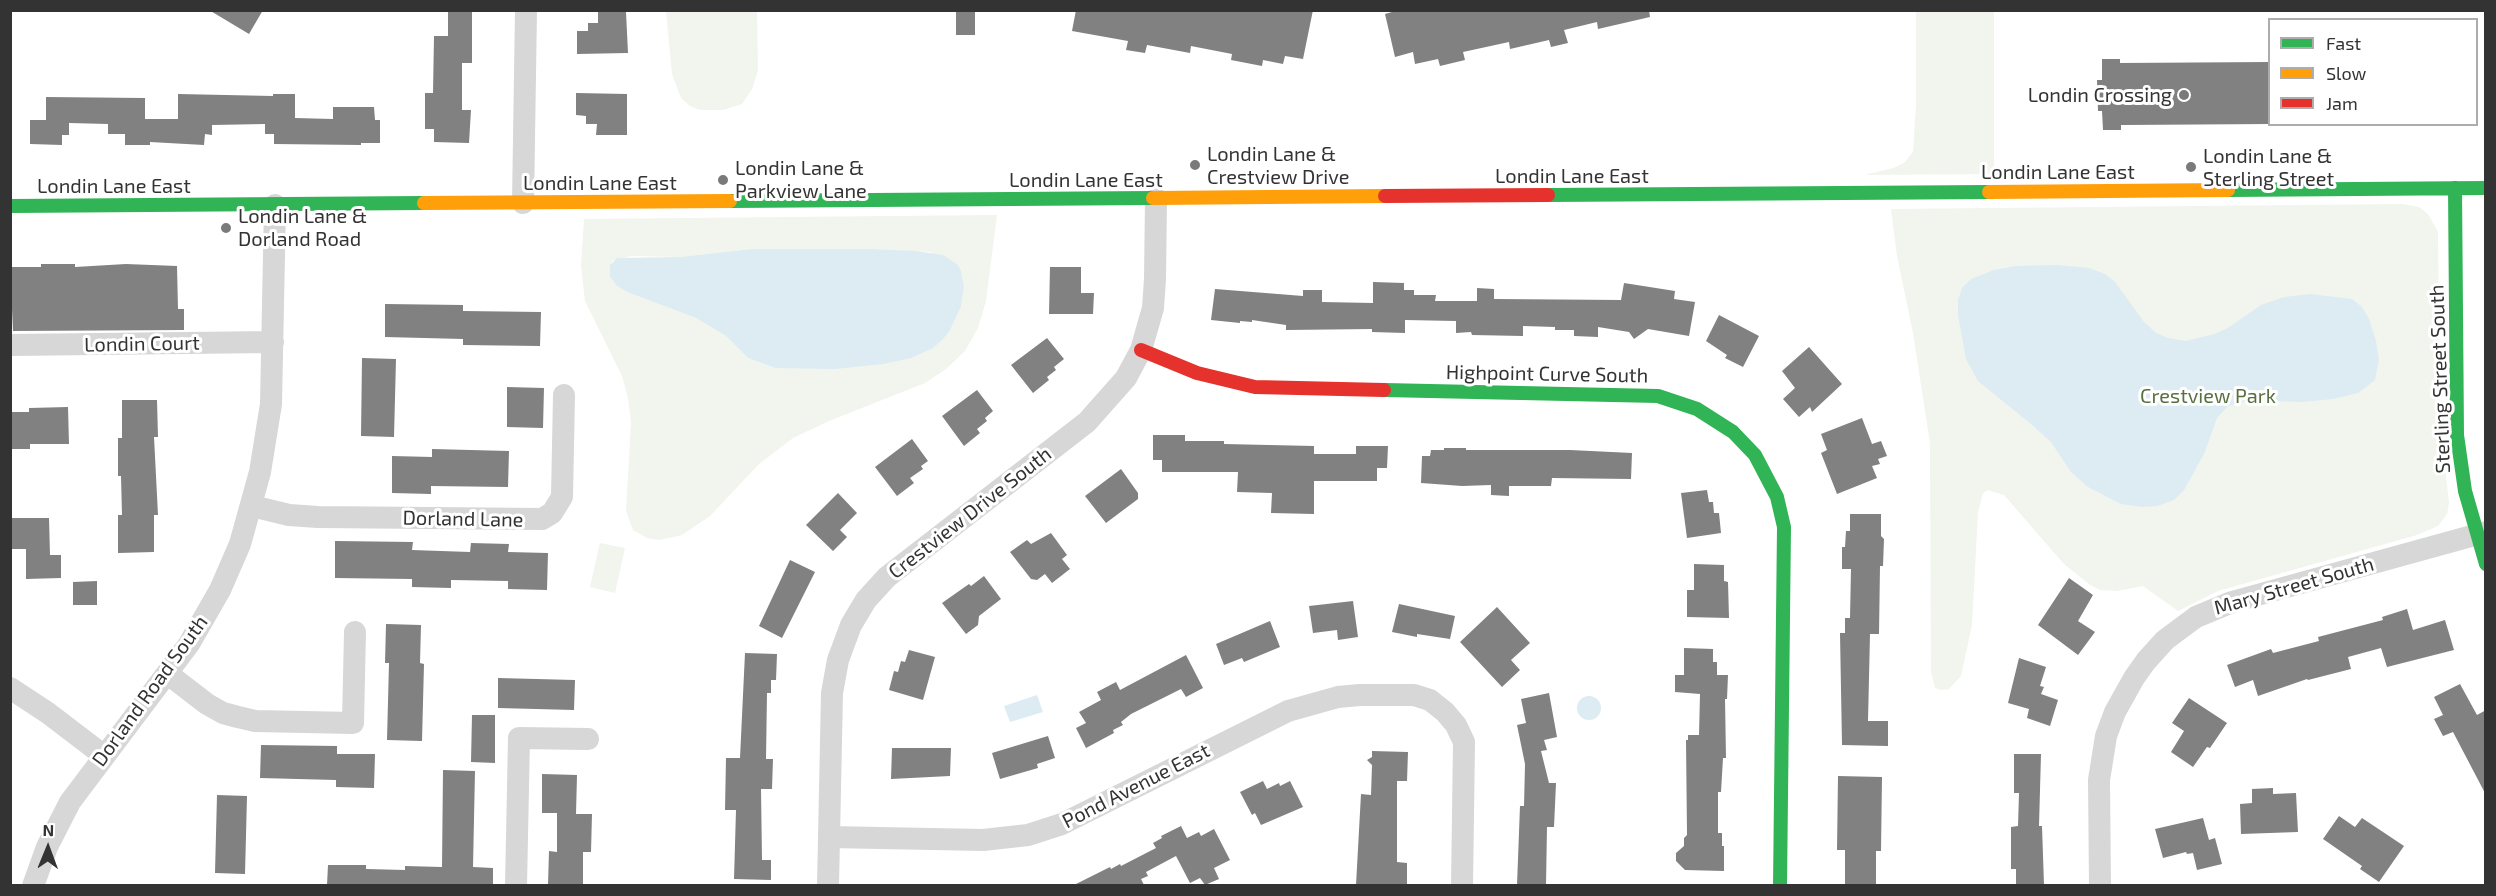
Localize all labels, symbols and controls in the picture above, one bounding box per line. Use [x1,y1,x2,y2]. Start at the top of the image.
legend [2268,18,2478,126]
text: Fast [2326,32,2361,54]
text: Slow [2326,62,2366,84]
place label: Londin Crossing [2028,83,2172,107]
marker: Londin Crossing [2177,88,2191,102]
text: Jam [2326,92,2358,114]
place label: Londin Lane & Crestview Drive [1207,142,1349,189]
place label: Londin Lane & Sterling Street [2203,144,2334,191]
place label: Londin Lane & Parkview Lane [735,156,867,203]
marker: Londin Lane & Crestview Drive [1188,158,1202,172]
street label: Londin Lane East [1981,160,2135,184]
marker: Londin Lane & Sterling Street [2184,160,2198,174]
street label: Londin Lane East [1495,164,1649,188]
street label: Londin Lane East [1009,168,1163,192]
street label: Londin Lane East [523,171,677,195]
marker: Londin Lane & Parkview Lane [716,173,730,187]
street label: Londin Lane East [37,174,191,198]
place label: Londin Lane & Dorland Road [238,204,367,251]
marker: Londin Lane & Dorland Road [219,221,233,235]
street label: Sterling Street South [2425,284,2455,474]
street label: Londin Court [84,331,200,357]
street label: Highpoint Curve South [1446,360,1648,388]
park label: Crestview Park [2140,384,2276,408]
street label: Crestview Drive South [884,442,1056,584]
street label: Dorland Lane [402,506,524,532]
street label: Mary Street South [2211,552,2377,620]
street label: Dorland Road South [87,611,213,771]
street label: Pond Avenue East [1058,739,1214,833]
north arrow [18,818,78,878]
text: N [42,820,54,839]

